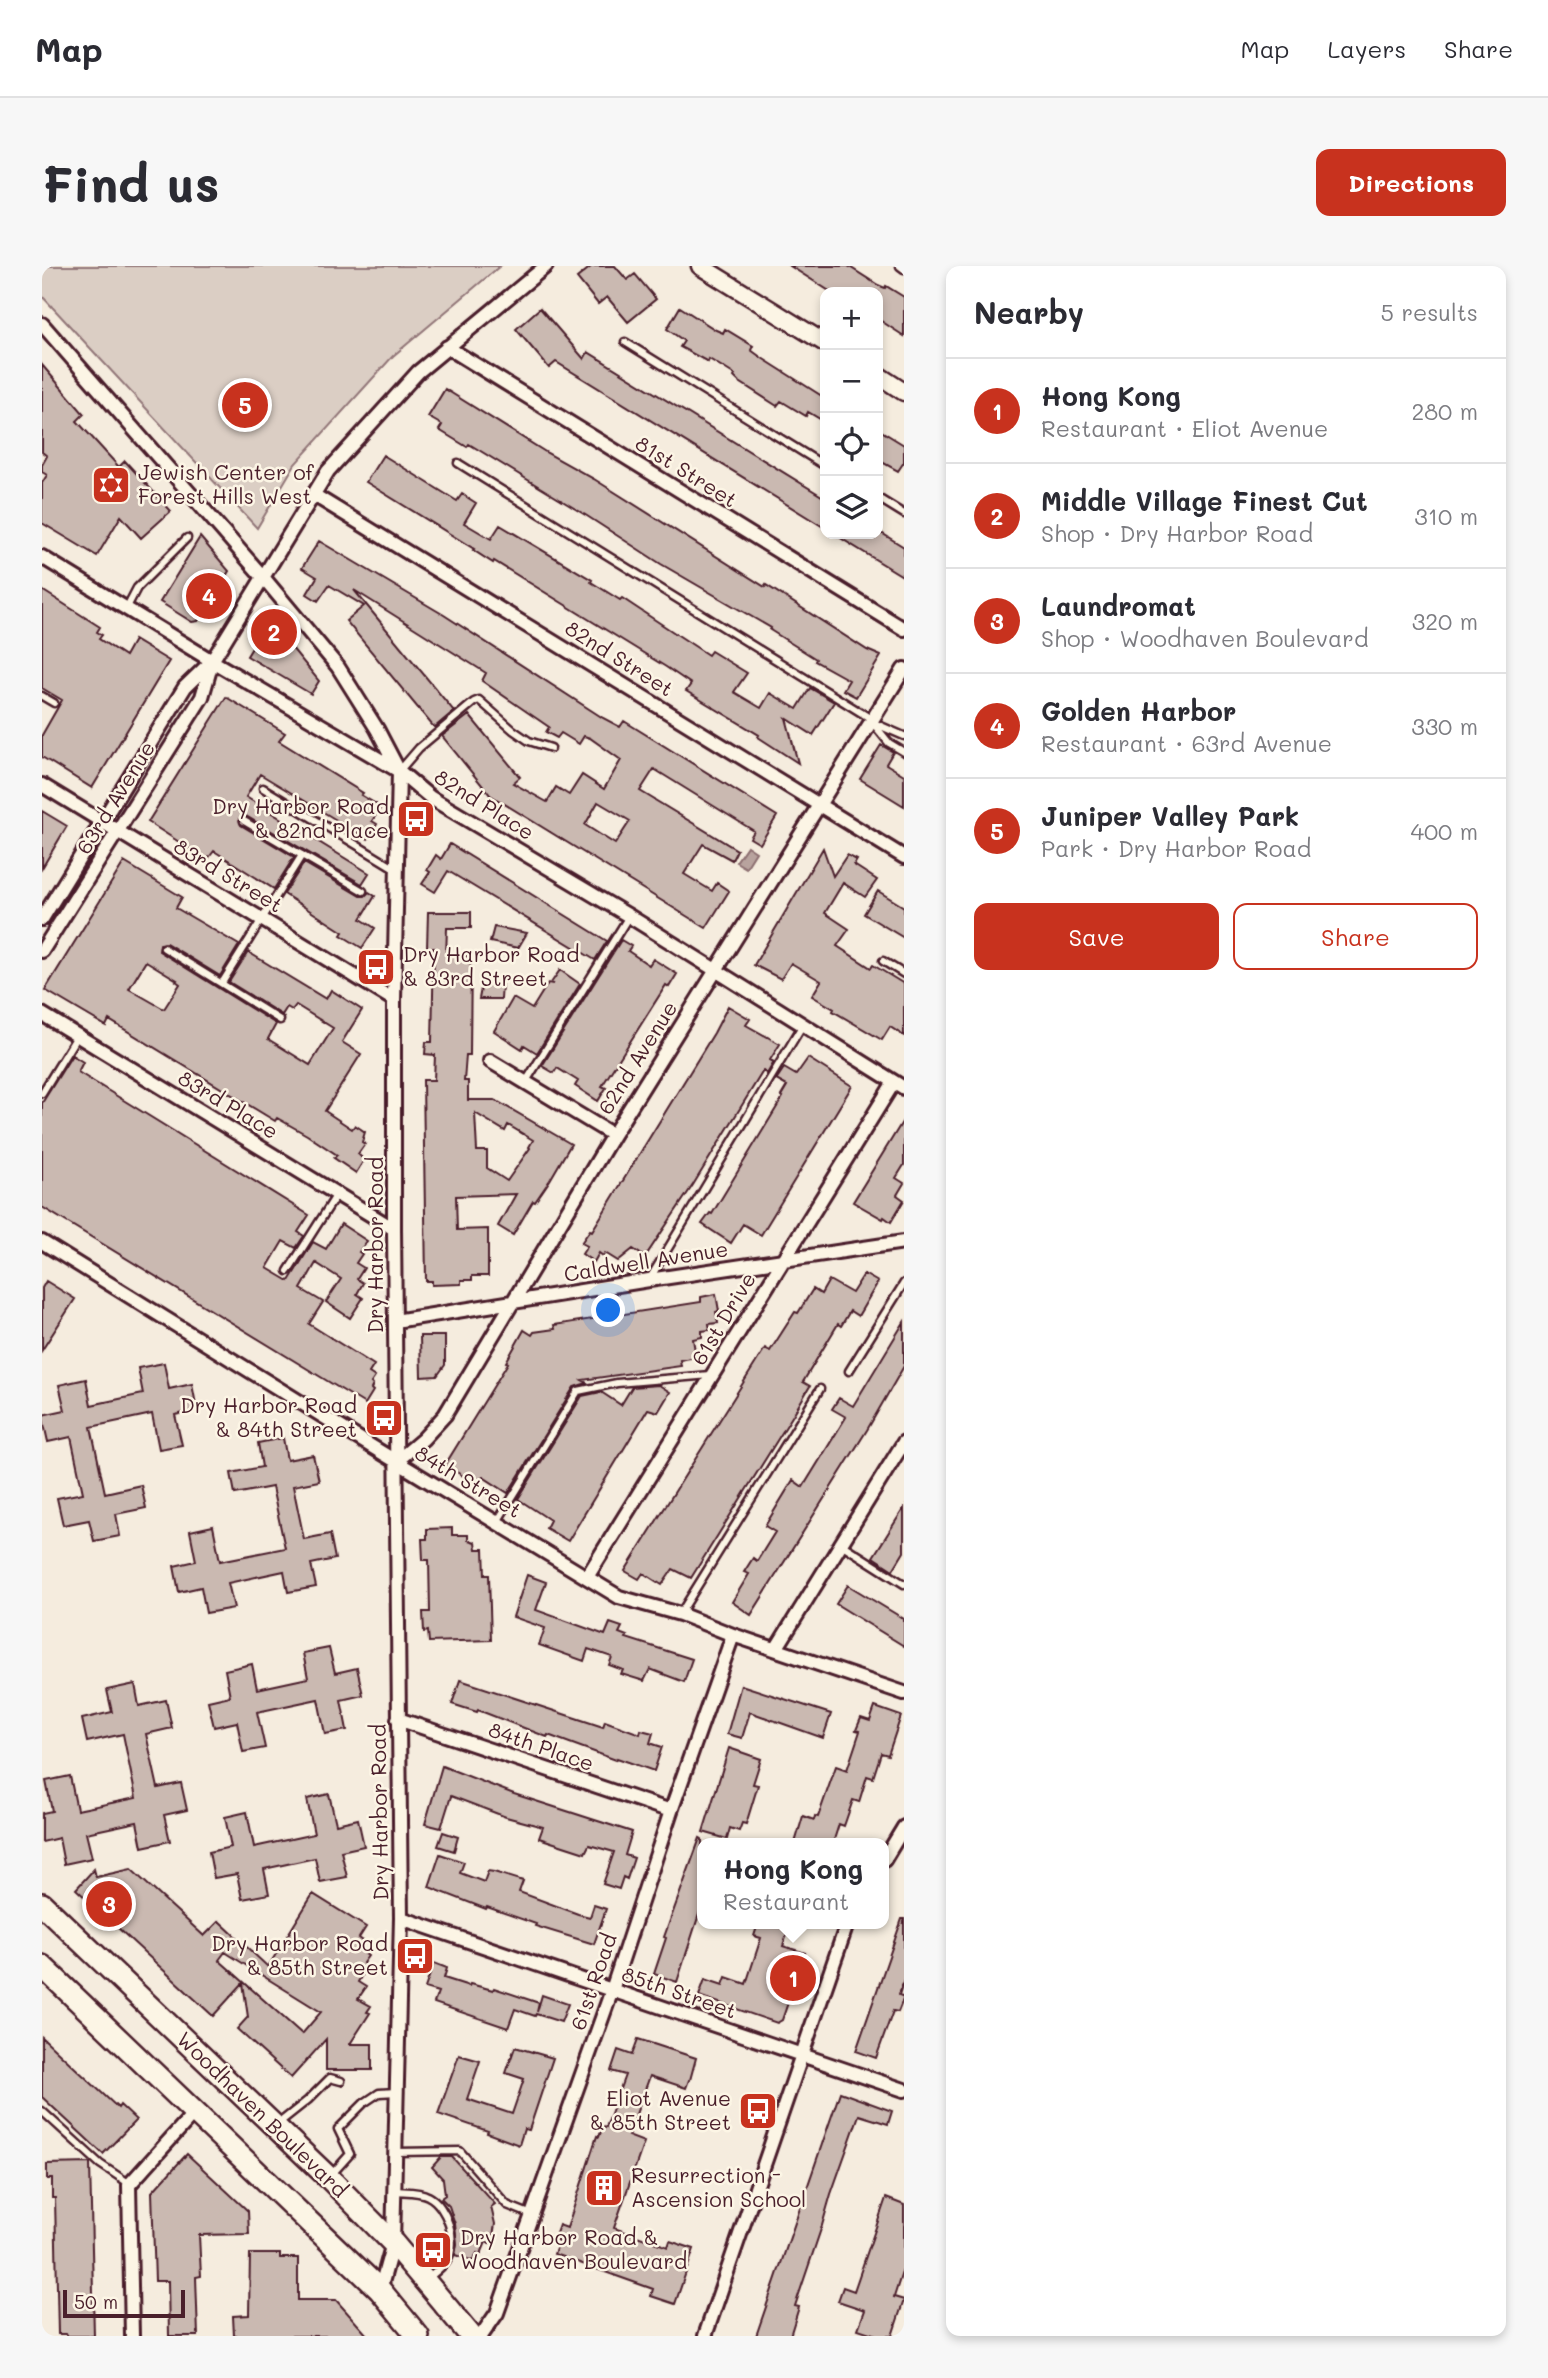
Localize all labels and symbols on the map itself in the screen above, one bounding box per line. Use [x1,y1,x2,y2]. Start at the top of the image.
pin: 5 [222,379,268,431]
street label: 81st Street [631,429,743,513]
place label: Jewish Center of Forest Hills West [138,458,315,509]
synagogue icon: Jewish Center of Forest Hills West [90,464,132,506]
pin: 4 [186,570,232,622]
pin: 2 [251,606,297,658]
street label: 82nd Street [561,614,679,702]
street label: 63rd Avenue [69,736,160,859]
street label: 82nd Place [430,762,540,845]
place label: Dry Harbor Road & 82nd Place [212,792,389,843]
bus stop icon: Dry Harbor Road & 82nd Place [395,798,437,840]
street label: 83rd Street [169,832,288,918]
place label: Dry Harbor Road & 83rd Street [403,940,580,991]
bus stop icon: Dry Harbor Road & 83rd Street [355,946,397,988]
street label: 62nd Avenue [591,995,682,1119]
street label: 83rd Place [174,1063,284,1144]
street label: Dry Harbor Road [361,1157,388,1333]
street label: Caldwell Avenue [562,1234,730,1287]
street label: 61st Drive [684,1267,761,1370]
your location [591,1293,625,1327]
place label: Dry Harbor Road & 84th Street [180,1391,357,1442]
bus stop icon: Dry Harbor Road & 84th Street [363,1397,405,1439]
street label: 84th Street [411,1438,527,1523]
street label: 84th Place [485,1715,598,1776]
street label: Dry Harbor Road [363,1723,394,1901]
pin: 3 [86,1878,132,1930]
place label: Dry Harbor Road & 85th Street [211,1929,388,1980]
street label: 61st Road [563,1930,622,2033]
bus stop icon: Dry Harbor Road & 85th Street [394,1935,436,1977]
pin: 1 [770,1952,816,2004]
street label: 85th Street [619,1959,740,2024]
street label: Woodhaven Boulevard [172,2025,354,2203]
place label: Eliot Avenue & 85th Street [590,2084,731,2135]
bus stop icon: Eliot Avenue & 85th Street [737,2090,779,2132]
place label: Resurrection - Ascension School [631,2161,806,2212]
building icon: Resurrection - Ascension School [583,2167,625,2209]
place label: Dry Harbor Road & Woodhaven Boulevard [460,2223,687,2274]
bus stop icon: Dry Harbor Road & Woodhaven Boulevard [412,2229,454,2271]
scale bar [63,2287,186,2319]

